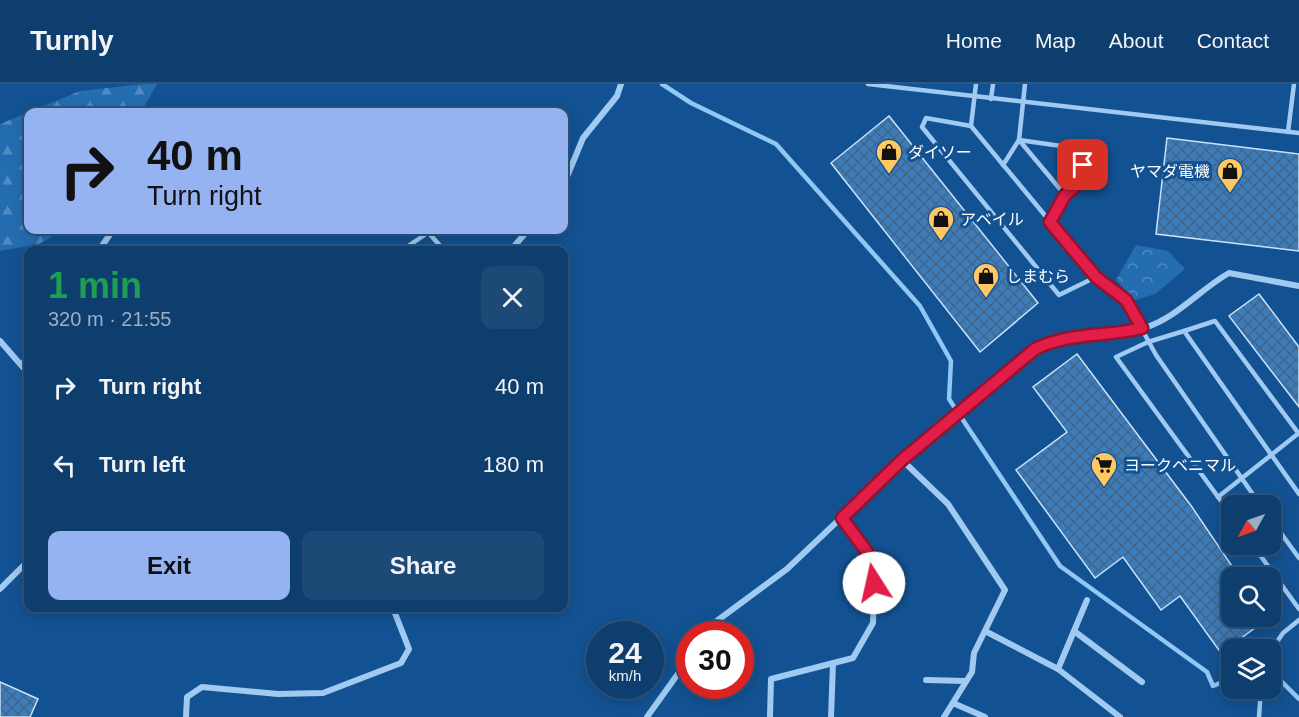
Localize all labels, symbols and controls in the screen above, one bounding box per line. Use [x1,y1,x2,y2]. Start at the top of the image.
text: Turnly [30,25,113,56]
text: Home [946,29,1002,52]
text: Map [1035,29,1076,52]
text: About [1109,29,1164,52]
text: Contact [1197,29,1269,52]
icon: right [48,132,126,210]
text: 40 m [147,132,243,179]
shop icon: ダイソー [874,137,904,175]
pin [1057,139,1108,190]
place label: ダイソー [908,144,972,161]
icon: arrive [1066,148,1099,181]
shop icon: ヤマダ電機 [1215,156,1245,194]
place label: ヤマダ電機 [1130,163,1210,180]
text: Turn right [147,181,262,211]
shop icon: アベイル [926,204,956,242]
place label: アベイル [960,211,1024,228]
shop icon: しまむら [971,261,1001,299]
text: 1 min [48,265,142,306]
button: close [481,266,544,329]
place label: しまむら [1006,268,1070,285]
text: 320 m · 21:55 [48,308,171,330]
icon: right [48,371,81,404]
text: Turn right [99,374,201,399]
text: 40 m [495,374,544,399]
icon: left [48,449,81,482]
supermarket icon: ヨークベニマル [1089,450,1119,488]
text: Turn left [99,452,185,477]
text: 180 m [483,452,544,477]
place label: ヨークベニマル [1124,457,1236,474]
north arrow [1221,495,1281,555]
map controls [1221,495,1281,699]
button: Exit [48,531,290,600]
button: Share [302,531,544,600]
position arrow [842,551,906,615]
button: search [1221,567,1281,627]
speed limit sign: 30 [676,621,754,699]
text: 24 [608,636,642,669]
button: layers [1221,639,1281,699]
text: km/h [609,667,641,684]

